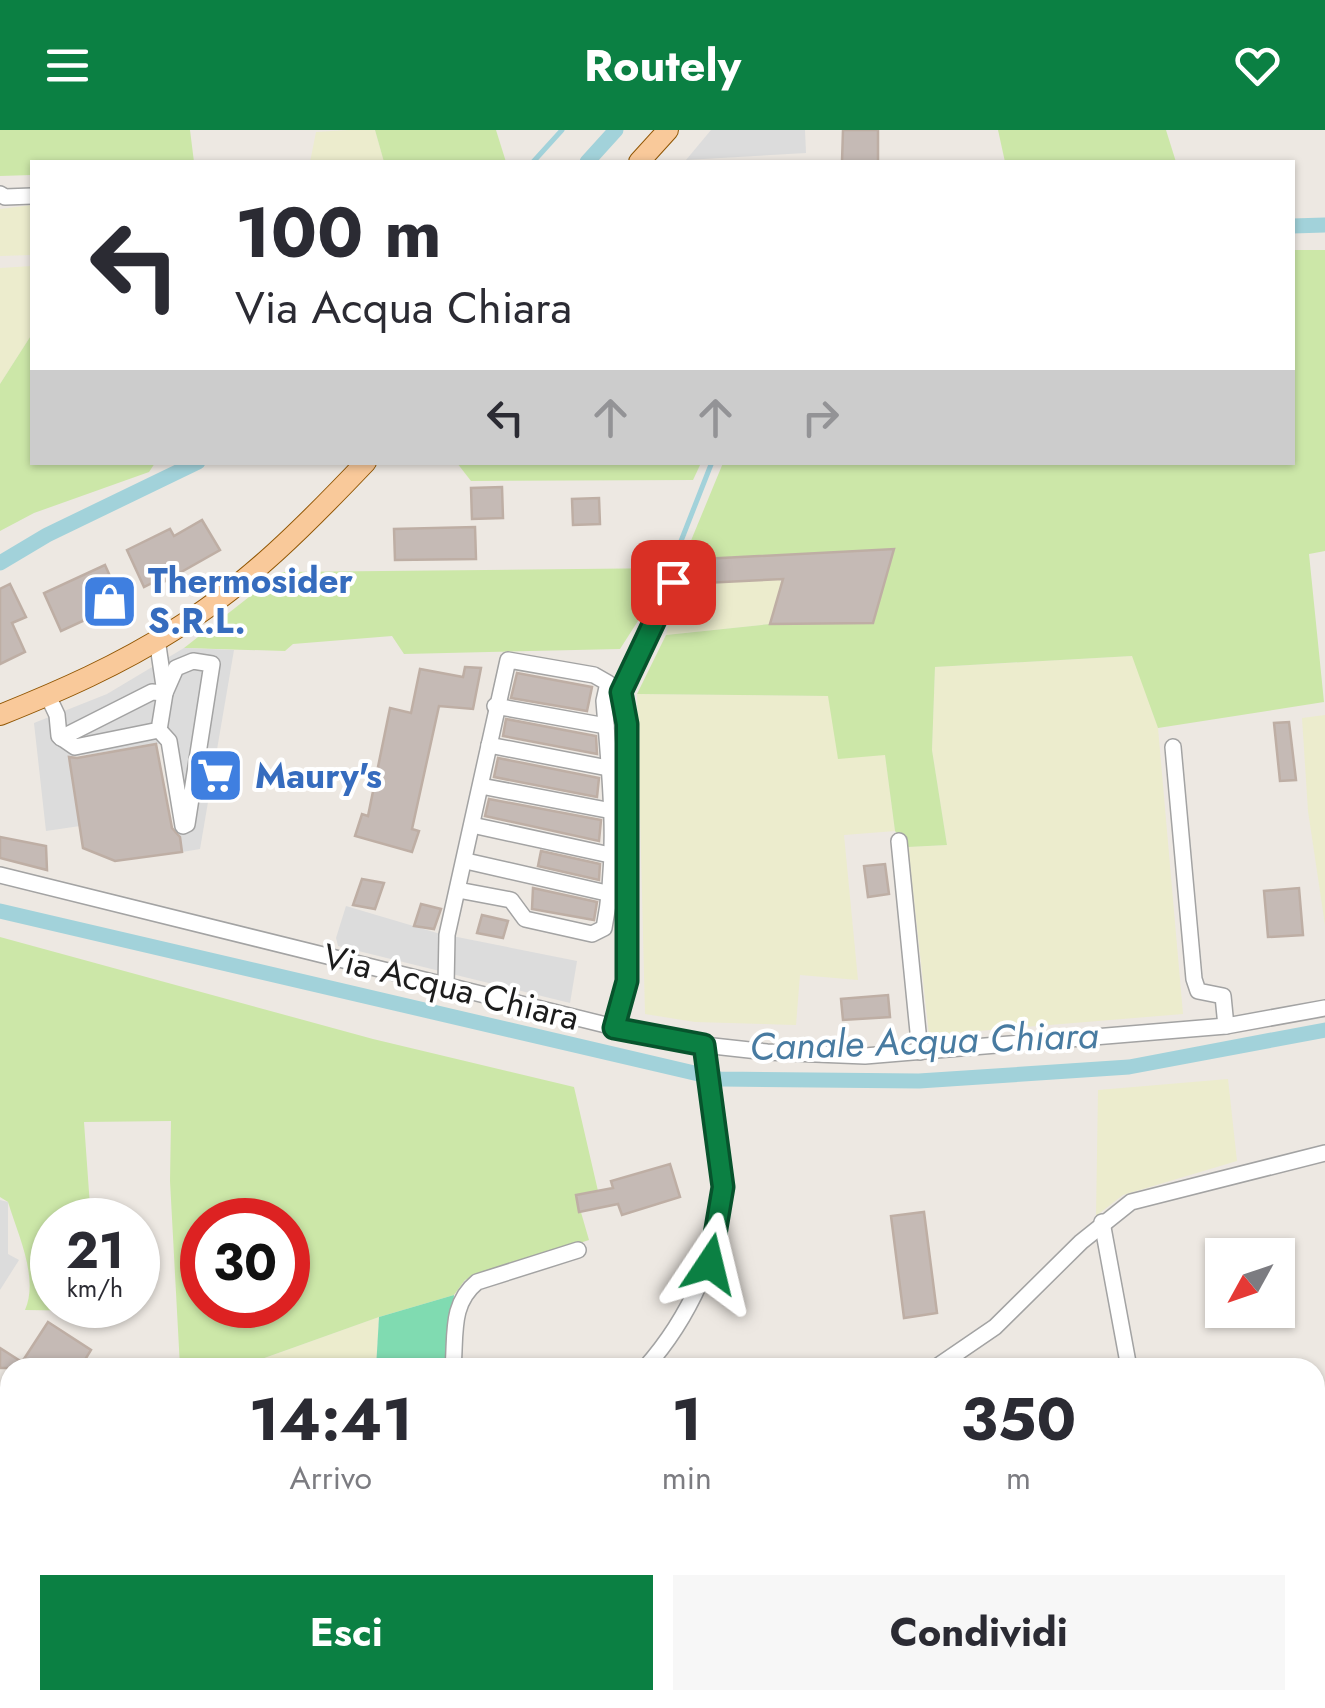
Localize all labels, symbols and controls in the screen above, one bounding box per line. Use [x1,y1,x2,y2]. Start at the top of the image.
text: Routely [584,33,741,98]
icon: menu [40,38,95,93]
icon: heart [1230,38,1285,93]
text: 100 m [235,182,442,283]
icon: left [70,200,200,330]
text: Via Acqua Chiara [235,275,572,340]
icon: left [478,390,533,445]
icon: ahead [583,390,638,445]
icon: ahead [688,390,743,445]
icon: right [793,390,848,445]
pin [631,540,716,625]
icon: arrive [646,555,701,610]
place label: Thermosider S.R.L. [148,556,354,646]
shop icon: Thermosider S.R.L. [79,571,139,631]
supermarket icon: Maury's [186,746,246,806]
place label: Maury's [255,751,382,801]
street label: Via Acqua Chiara [318,931,584,1043]
water label: Canale Acqua Chiara [749,1007,1099,1074]
speed limit sign: 30 [180,1198,310,1328]
position arrow [658,1212,762,1316]
text: 21 [66,1214,124,1287]
north arrow [1205,1238,1295,1328]
map controls [1205,1238,1295,1328]
text: km/h [67,1270,123,1306]
text: 14:41 [249,1376,413,1463]
text: 1 [671,1376,702,1463]
text: 350 [961,1376,1076,1463]
text: Arrivo [290,1455,372,1501]
text: min [662,1455,712,1501]
text: m [1006,1455,1031,1501]
button: Esci [40,1575,653,1690]
button: Condividi [673,1575,1285,1690]

